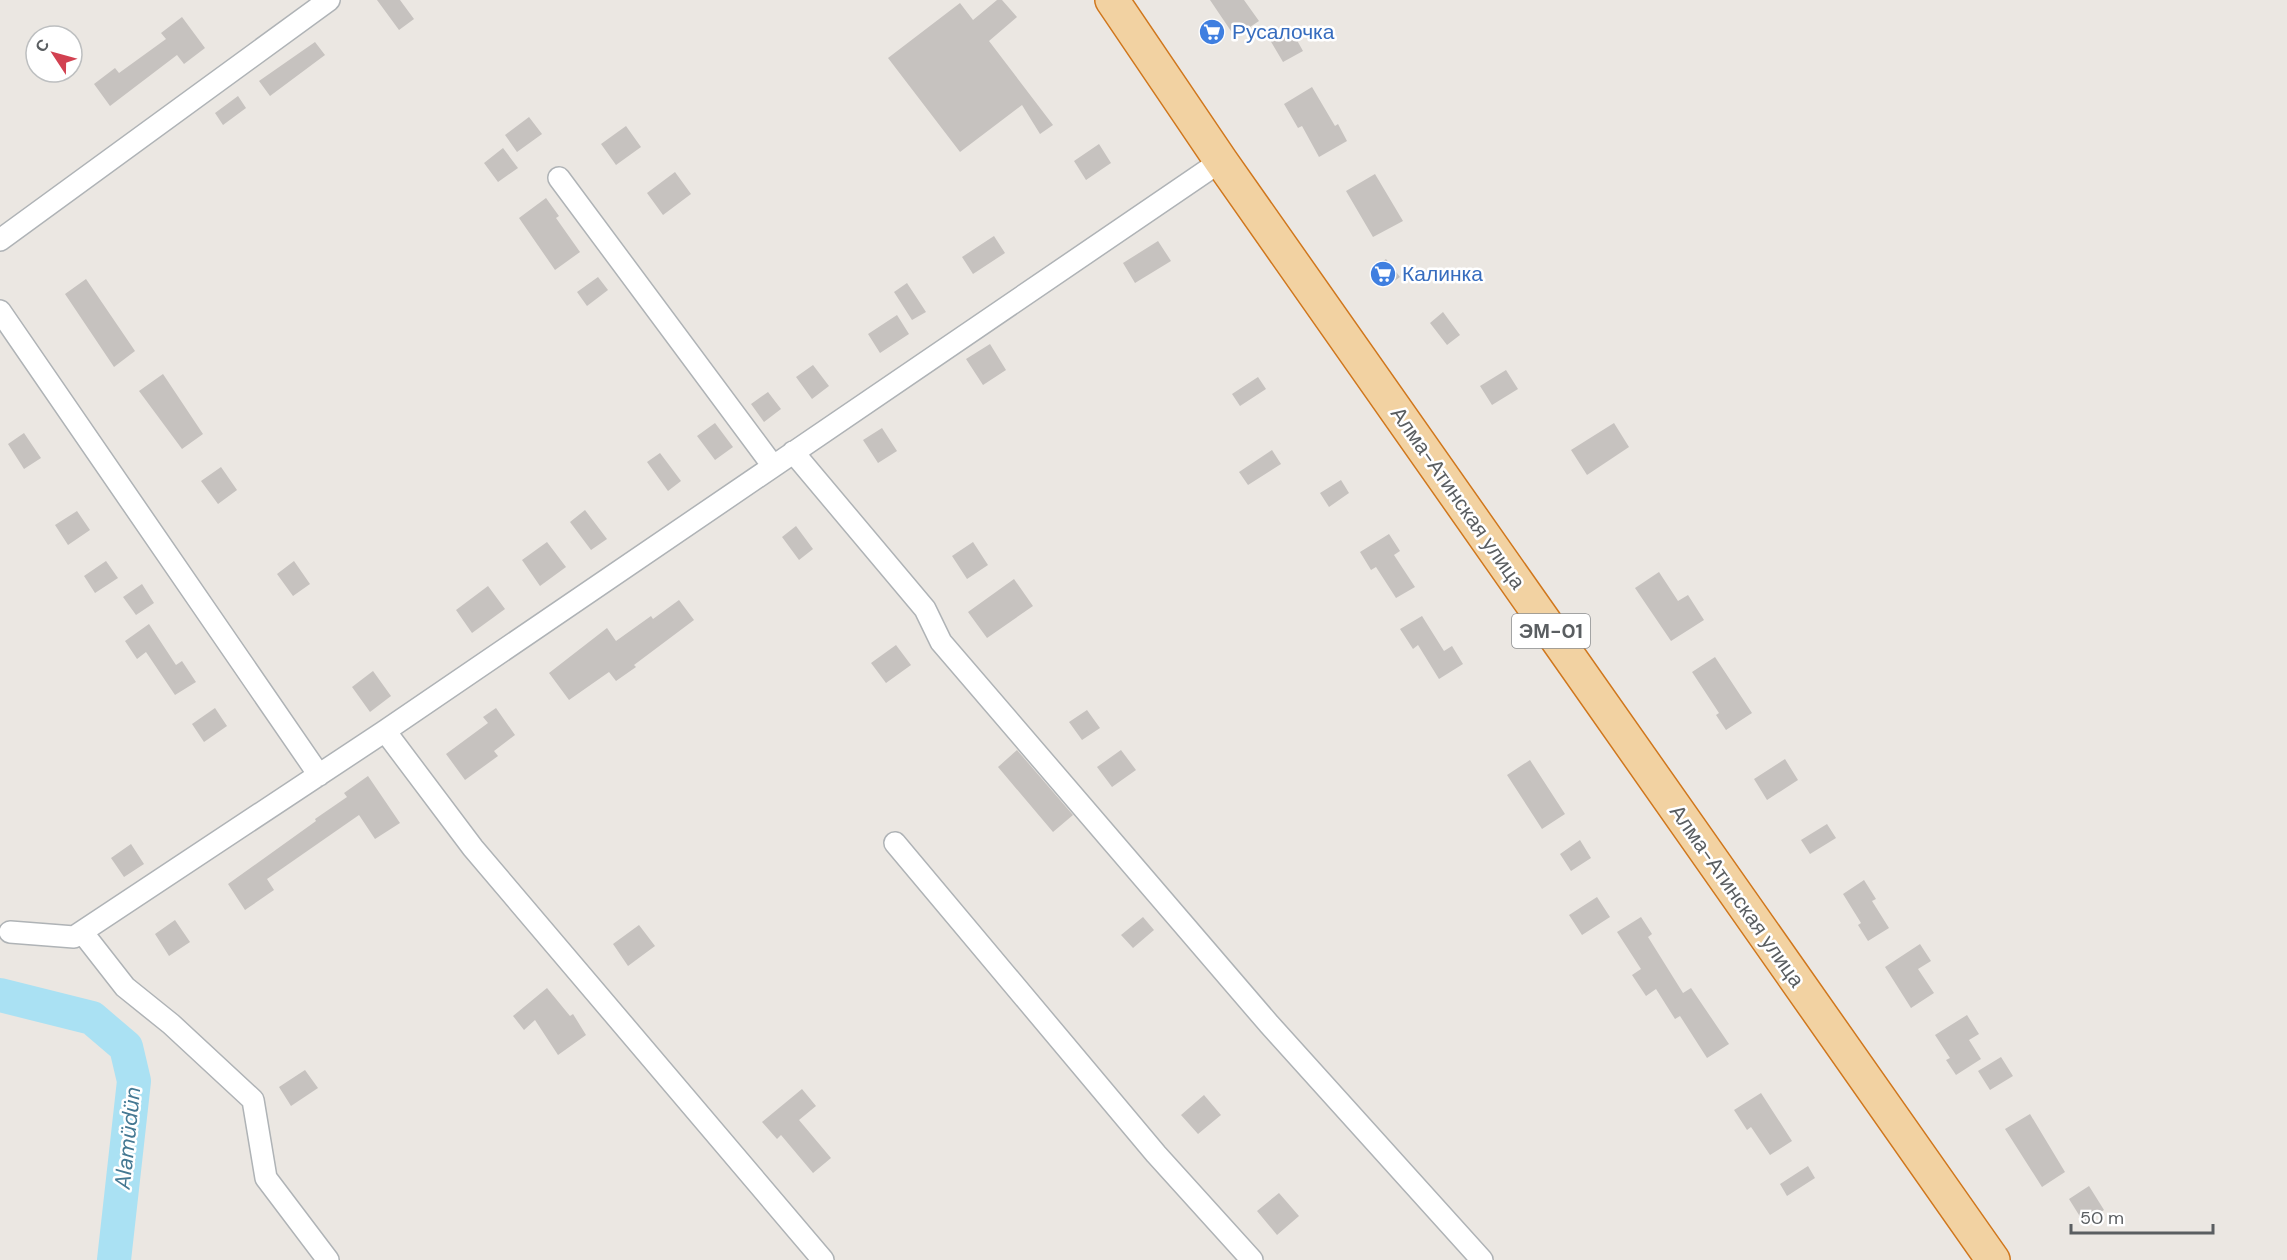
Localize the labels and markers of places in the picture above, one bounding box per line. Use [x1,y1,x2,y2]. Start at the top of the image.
supermarket icon: Русалочка [1197,17,1227,47]
place label: Русалочка [1232,18,1335,46]
supermarket icon: Калинка [1368,259,1398,289]
place label: Калинка [1402,260,1483,288]

